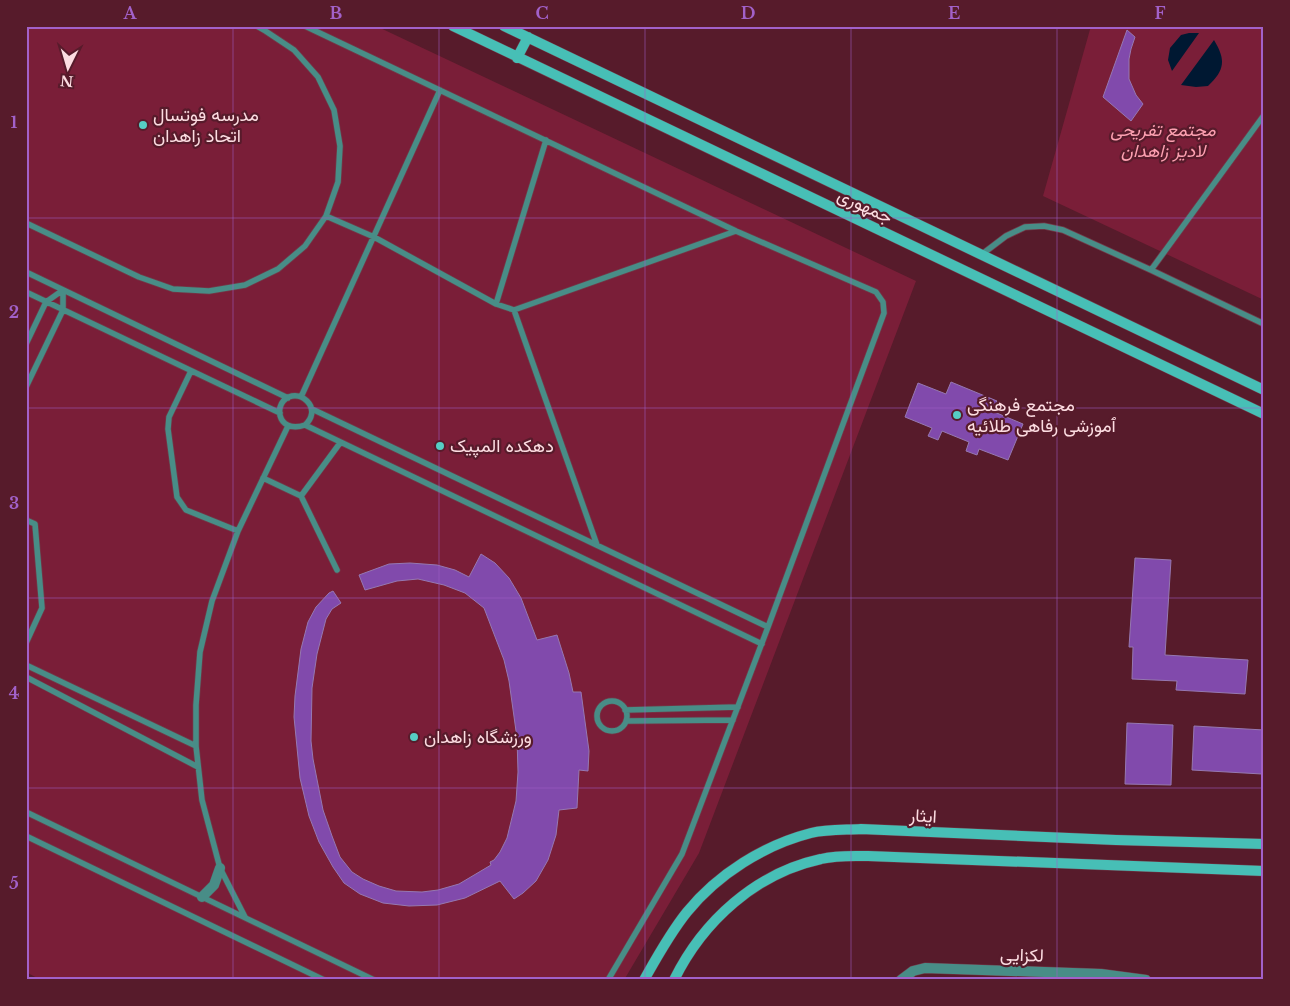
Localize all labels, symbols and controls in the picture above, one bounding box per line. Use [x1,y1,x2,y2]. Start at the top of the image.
text: A [123,3,138,23]
text: B [330,3,343,23]
text: C [535,3,549,23]
text: D [741,3,755,23]
text: E [948,3,960,23]
text: F [1154,3,1166,23]
north arrow [42,42,92,92]
text: N [60,71,74,90]
place label: مدرسه فوتسال اتحاد زاهدان [153,104,259,147]
text: 1 [11,112,18,132]
marker: مدرسه فوتسال اتحاد زاهدان [137,119,149,131]
park label: مجتمع تفریحی لادیز زاهدان [1110,119,1216,162]
street label: جمهوری [834,184,896,228]
text: 2 [9,302,19,322]
place label: مجتمع فرهنگی ٱموزشی رفاهی طلائیه [967,394,1117,437]
marker: مجتمع فرهنگی ٱموزشی رفاهی طلائیه [951,409,963,421]
place label: دهکده المپیک [450,435,554,458]
marker: دهکده المپیک [434,440,446,452]
text: 3 [9,493,19,513]
text: 4 [9,683,19,703]
place label: ورزشگاه زاهدان [424,726,532,748]
marker: ورزشگاه زاهدان [408,731,420,743]
street label: ایثار [908,804,937,828]
text: 5 [9,873,19,893]
street label: لکزایی [1000,943,1044,967]

